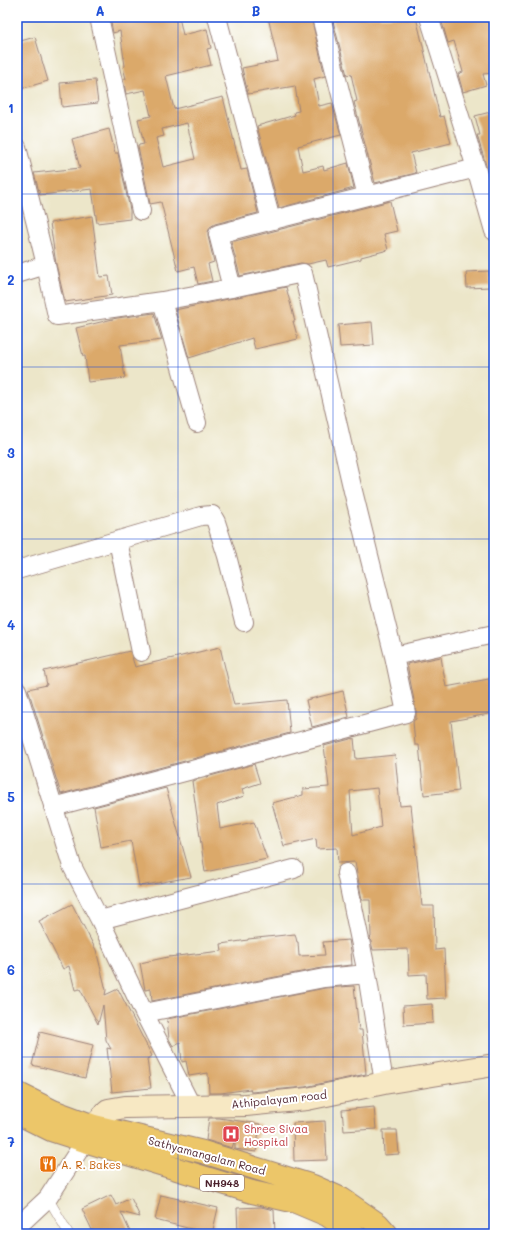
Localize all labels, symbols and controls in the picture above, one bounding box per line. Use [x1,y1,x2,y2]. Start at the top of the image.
text: A [95,2,105,19]
text: B [252,2,261,19]
text: C [406,2,416,19]
text: 1 [8,99,14,116]
text: 2 [7,271,15,288]
text: 3 [7,444,15,461]
text: 4 [7,616,15,633]
text: 5 [7,788,15,805]
text: 6 [7,961,15,978]
street label: Athipalayam road [230,1087,328,1111]
place label: Shree Sivaa Hospital [244,1121,308,1149]
hospital icon: Shree Sivaa Hospital [221,1124,241,1144]
street label: Sathyamangalam Road [147,1132,267,1178]
text: 7 [7,1133,15,1150]
restaurant icon: A. R. Bakes [38,1154,58,1174]
place label: A. R. Bakes [61,1157,121,1172]
road number: NH948 [200,1175,244,1191]

